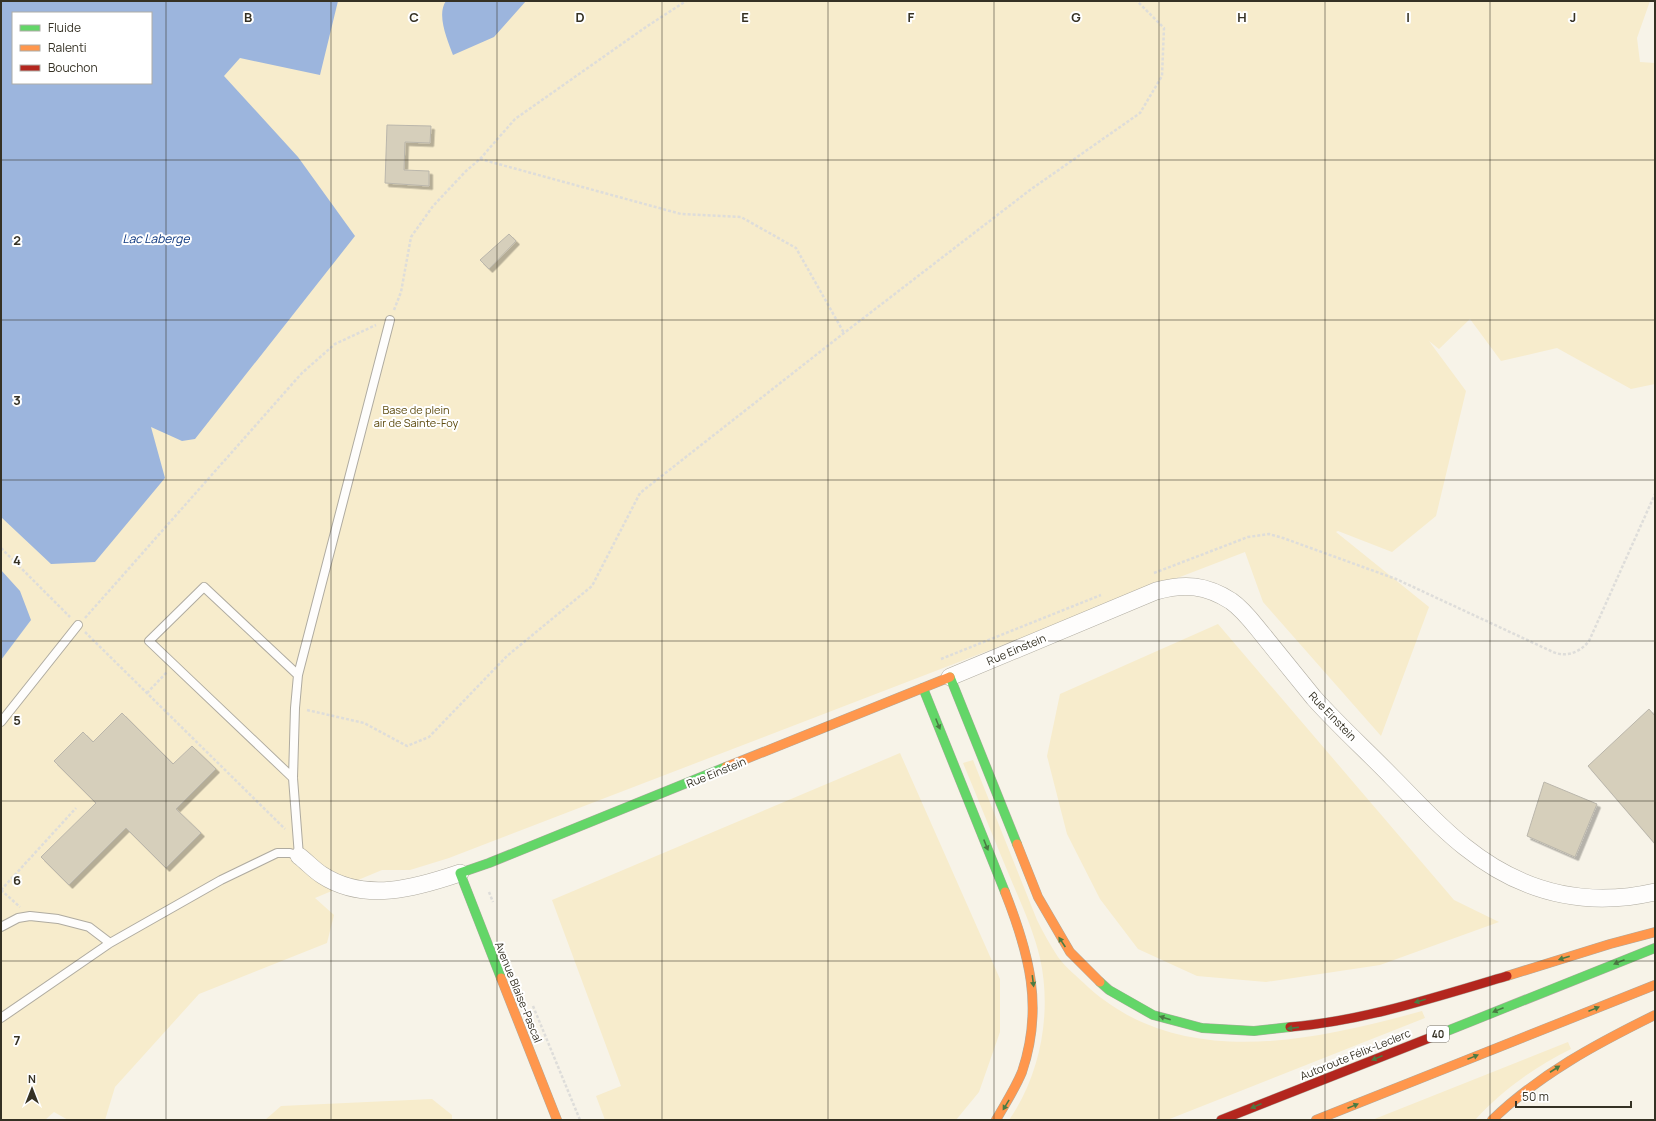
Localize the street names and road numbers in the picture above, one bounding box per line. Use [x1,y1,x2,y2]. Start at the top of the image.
street label: Rue Einstein [984,630,1048,668]
street label: Rue Einstein [1306,688,1360,744]
street label: Rue Einstein [684,753,748,791]
street label: Avenue Blaise-Pascal [492,939,546,1045]
street label: Autoroute Félix-Leclerc [1297,1025,1413,1083]
road number: 40 [1427,1026,1449,1042]

